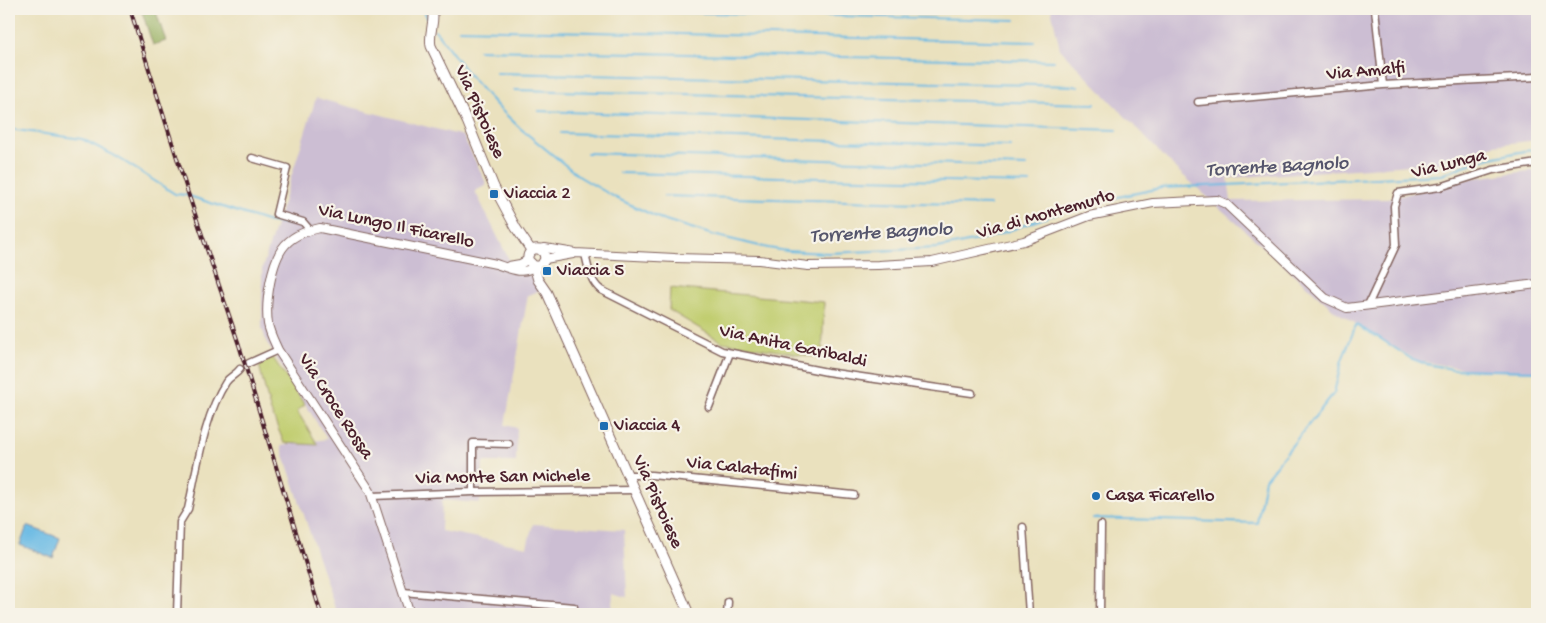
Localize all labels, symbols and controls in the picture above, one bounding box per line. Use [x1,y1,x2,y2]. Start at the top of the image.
street label: Via Amalfi [1325,57,1406,87]
street label: Via Pistoiese [448,61,510,162]
street label: Via Lunga [1408,144,1490,186]
water label: Torrente Bagnolo [1205,153,1350,183]
place label: Viaccia 2 [503,183,571,206]
street label: Via di Montemurlo [973,184,1118,246]
marker: Viaccia 2 [488,188,500,200]
street label: Via Lungo Il Ficarello [315,199,476,255]
water label: Torrente Bagnolo [809,219,954,249]
place label: Viaccia 5 [556,260,624,283]
marker: Viaccia 5 [541,265,553,277]
street label: Via Anita Garibaldi [716,320,869,374]
street label: Via Croce Rossa [292,349,379,466]
place label: Viaccia 4 [613,415,680,438]
marker: Viaccia 4 [598,420,610,432]
street label: Via Pistoiese [626,451,688,552]
street label: Via Calatafimi [685,452,798,486]
street label: Via Monte San Michele [415,465,591,491]
place label: Casa Ficarello [1106,485,1215,508]
marker: Casa Ficarello [1090,490,1102,502]

